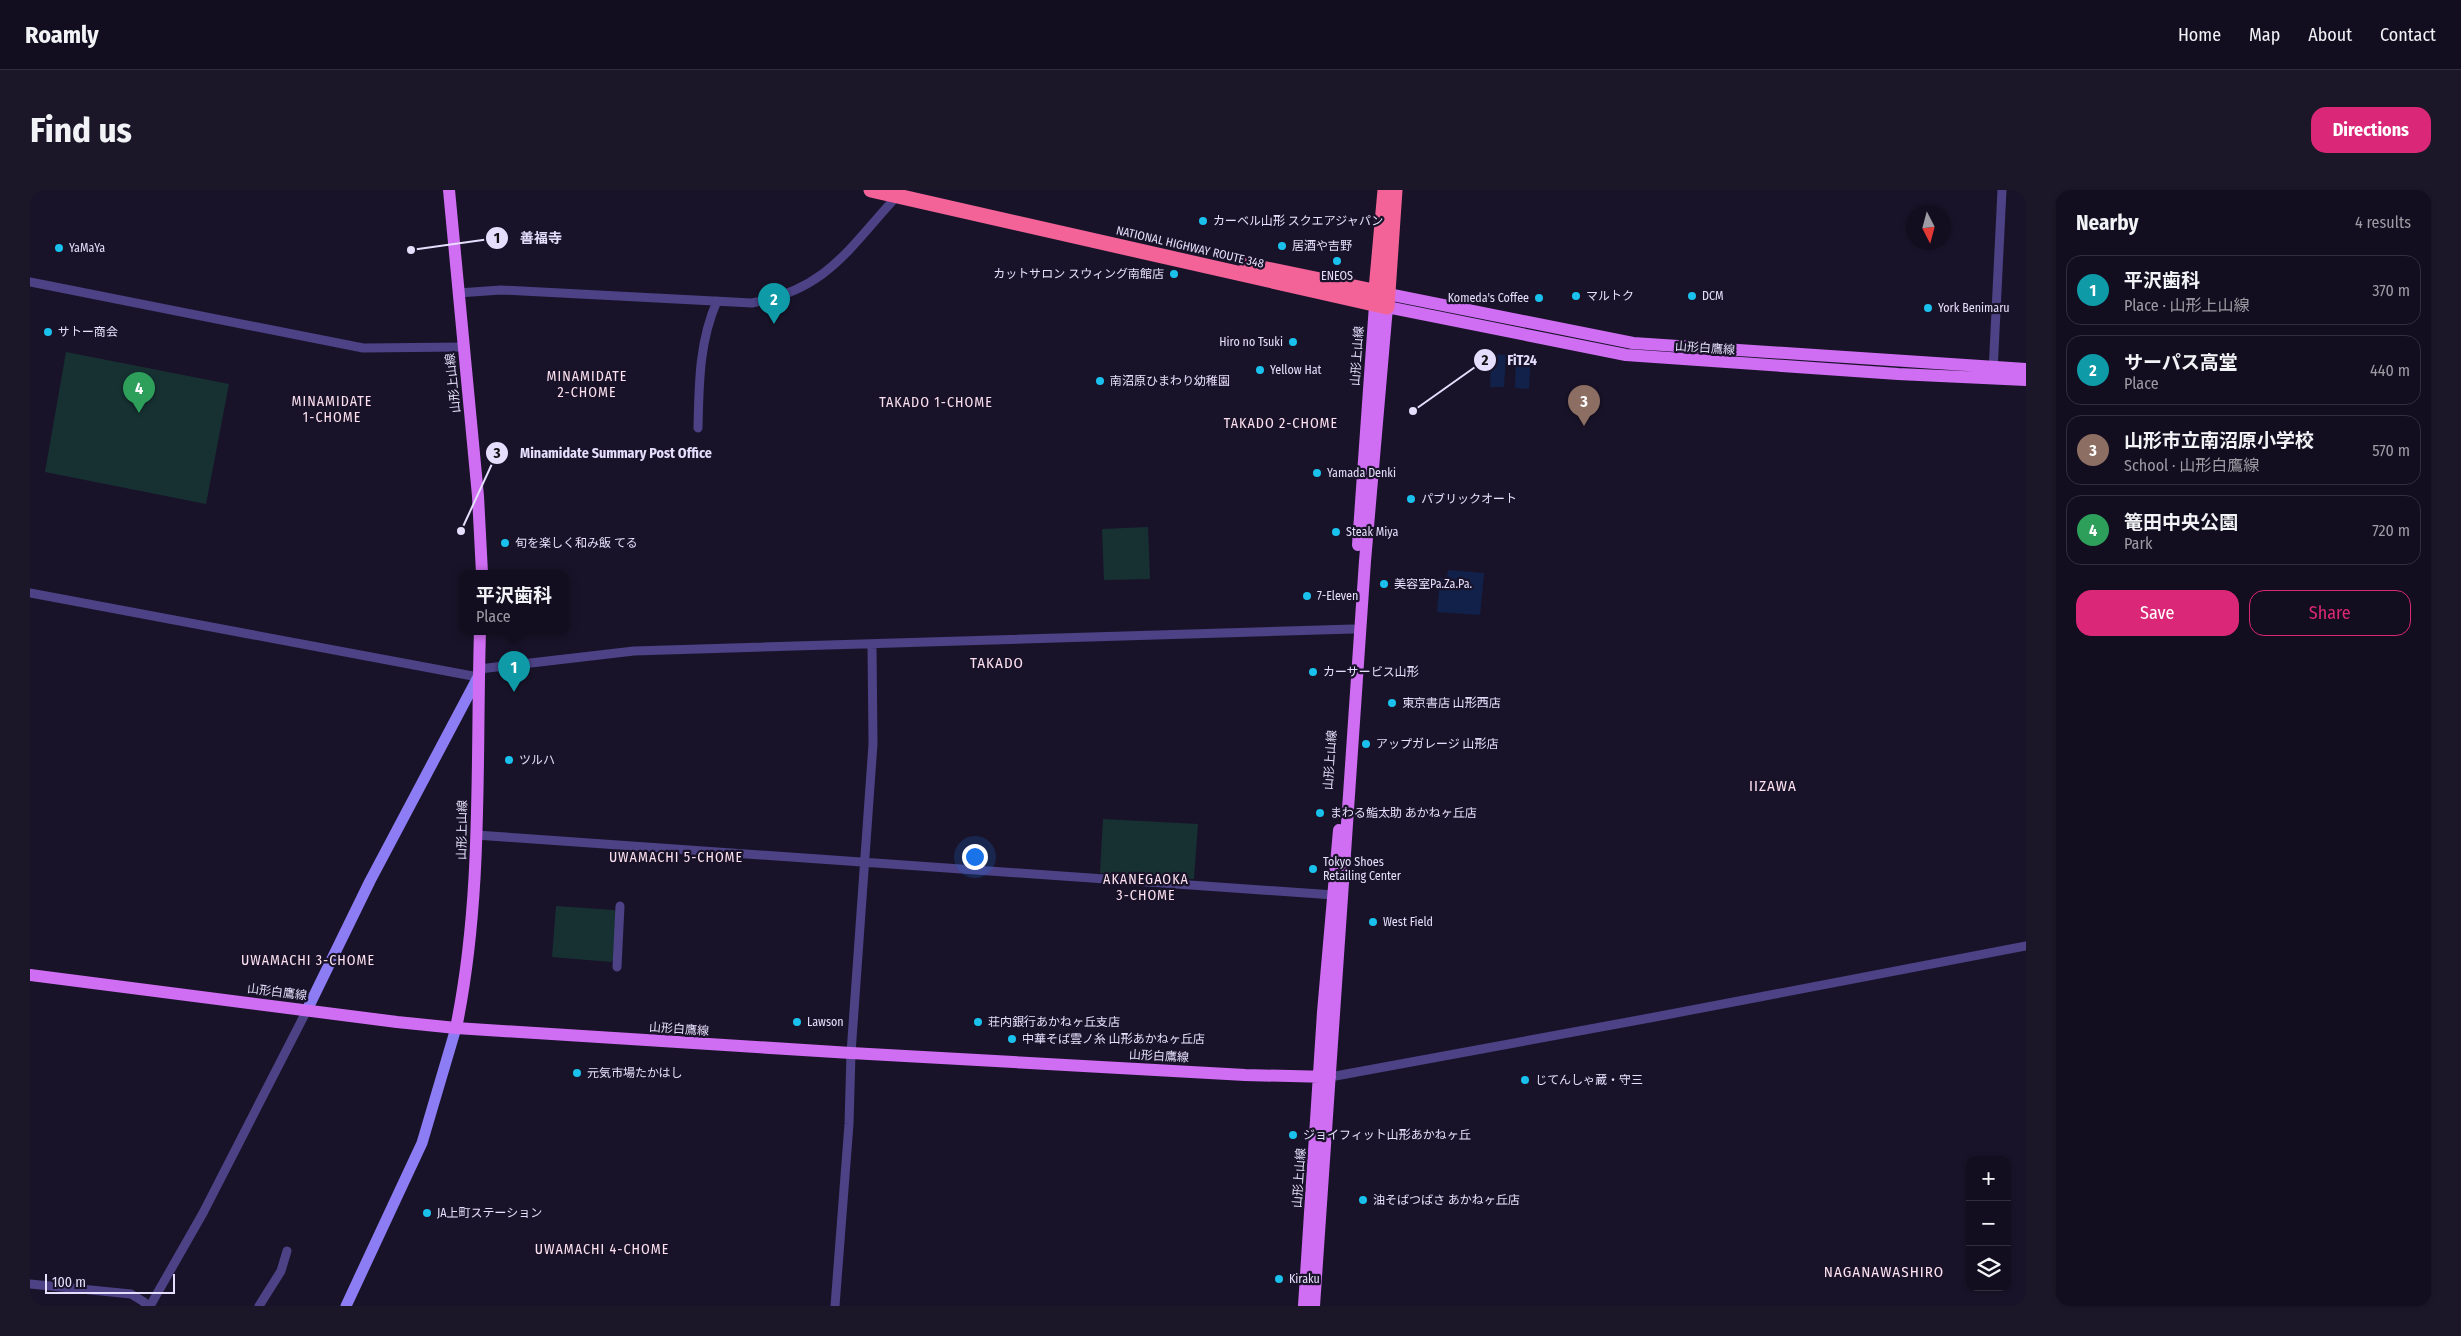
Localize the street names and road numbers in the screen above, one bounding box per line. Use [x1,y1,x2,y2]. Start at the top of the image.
street label: NATIONAL HIGHWAY ROUTE 348 [1115,223,1265,271]
street label: 山形上山線 [1348,326,1366,386]
street label: 山形白鷹線 [1675,339,1735,357]
street label: 山形上山線 [443,352,463,414]
street label: 山形上山線 [1321,730,1339,790]
street label: 山形上山線 [454,800,470,860]
street label: 山形白鷹線 [246,981,308,1003]
street label: 山形白鷹線 [649,1020,709,1038]
street label: 山形白鷹線 [1129,1047,1189,1065]
street label: 山形上山線 [1290,1148,1308,1208]

